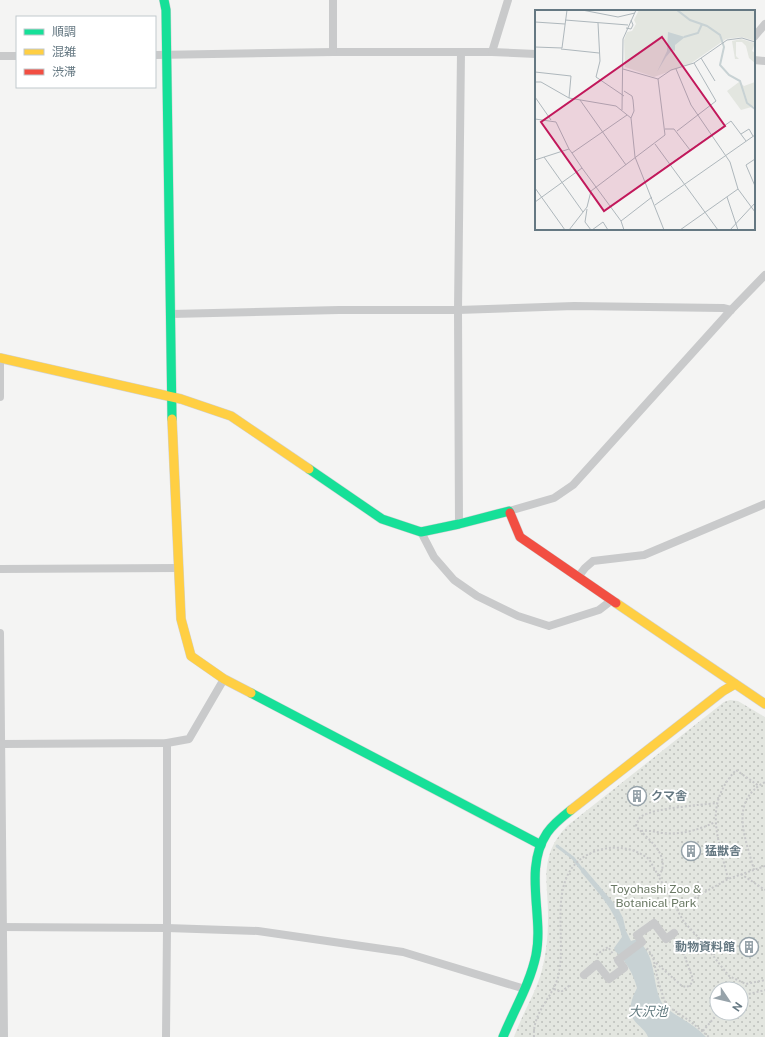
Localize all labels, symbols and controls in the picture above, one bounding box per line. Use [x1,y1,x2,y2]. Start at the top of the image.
inset map [535,10,755,230]
legend [16,16,156,88]
text: 順調 [52,25,76,39]
text: 混雑 [52,45,76,59]
text: 渋滞 [52,65,76,79]
building icon: クマ舎 [626,785,648,807]
place label: クマ舎 [651,789,687,803]
building icon: 猛獣舎 [680,840,702,862]
place label: 猛獣舎 [705,844,741,858]
park label: Toyohashi Zoo & Botanical Park [611,882,701,910]
building icon: 動物資料館 [738,936,760,958]
place label: 動物資料館 [675,940,735,954]
north arrow [709,981,749,1021]
text: N [730,1000,745,1014]
water label: 大沢池 [628,1004,669,1019]

